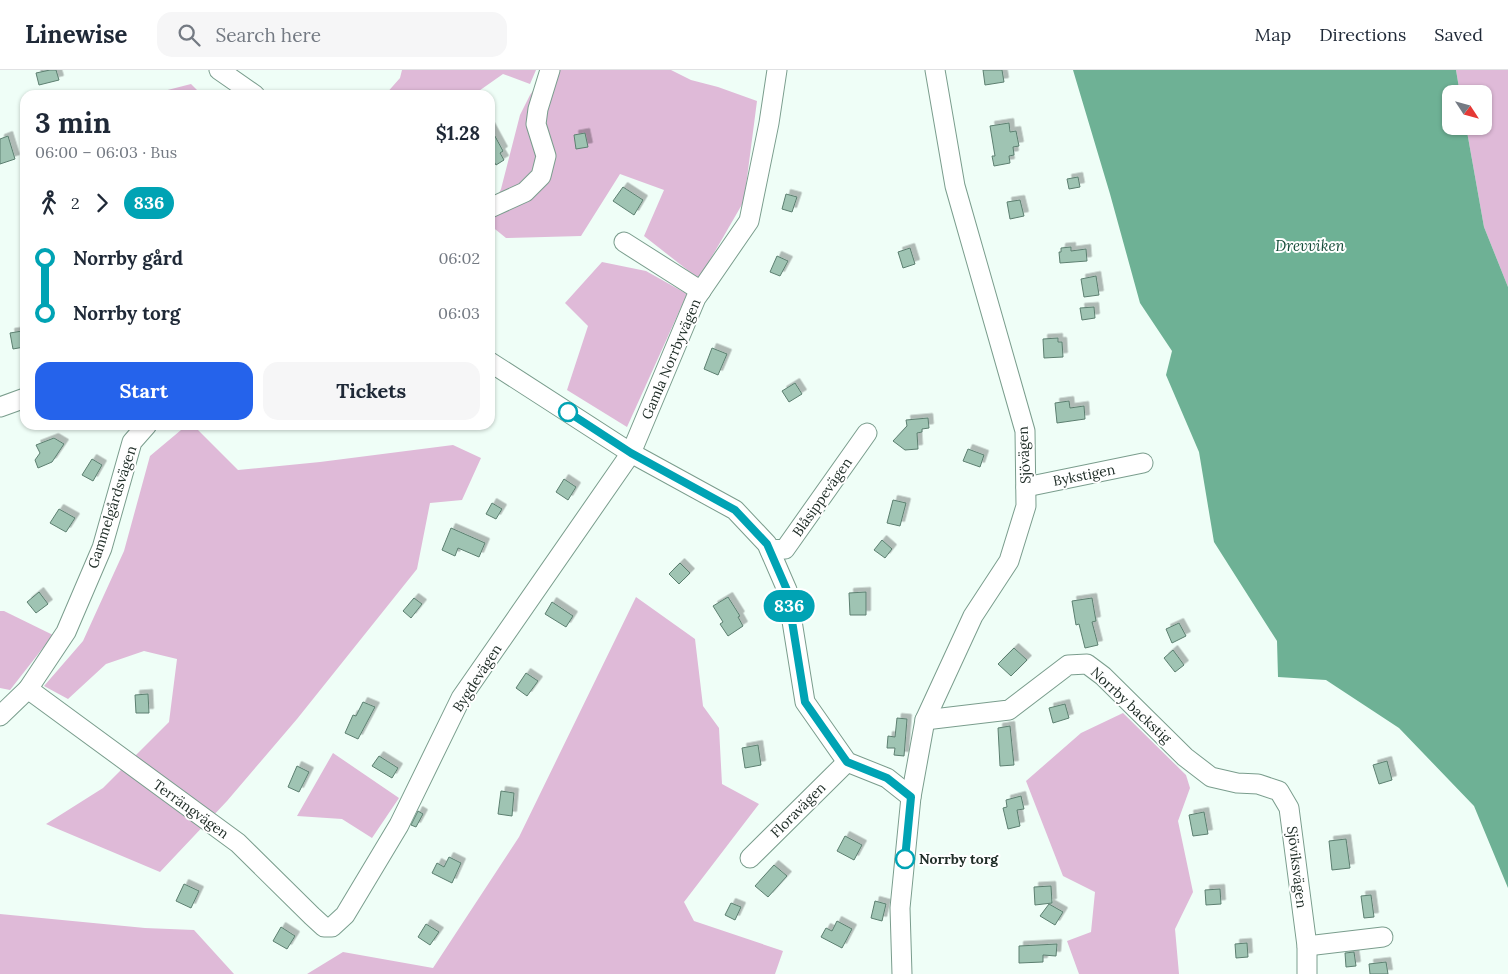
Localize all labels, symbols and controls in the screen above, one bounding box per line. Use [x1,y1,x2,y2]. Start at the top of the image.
search box [157,12,507,57]
text: Linewise [25,19,127,50]
icon: search [175,21,203,49]
text: Search here [215,23,321,47]
text: Map [1255,23,1291,46]
text: Directions [1319,23,1406,46]
text: Saved [1434,23,1483,46]
north arrow [1442,85,1492,135]
map controls [1442,85,1492,135]
text: 3 min [35,105,111,141]
text: $1.28 [436,121,480,145]
text: 06:00 – 06:03 · Bus [35,142,177,162]
icon: walk [35,189,63,217]
icon: forward [88,189,116,217]
text: 836 [134,191,164,214]
text: 2 [71,193,80,213]
water label: Drevviken [1275,236,1346,255]
text: Norrby gård [73,246,183,270]
text: 06:02 [438,248,480,268]
street label: Gamla Norrbyvägen [637,296,705,422]
text: Norrby torg [73,301,180,325]
text: 06:03 [438,303,480,323]
button: Start [35,362,253,420]
button: Tickets [263,362,480,420]
unlabelled marker [558,402,578,422]
street label: Sjövägen [1013,425,1034,484]
street label: Gammelgårdsvägen [84,443,140,571]
street label: Blåsippevägen [788,454,856,540]
street label: Bykstigen [1051,460,1117,490]
line badge: 836 [760,590,818,622]
text: 836 [774,594,804,617]
street label: Bygdevägen [448,640,506,715]
street label: Norrby backstig [1087,663,1175,747]
street label: Terrängvägen [150,775,233,843]
street label: Floravägen [767,778,830,841]
street label: Sjöviksvägen [1283,825,1311,910]
marker: Norrby torg [895,849,915,869]
place label: Norrby torg [919,850,999,868]

